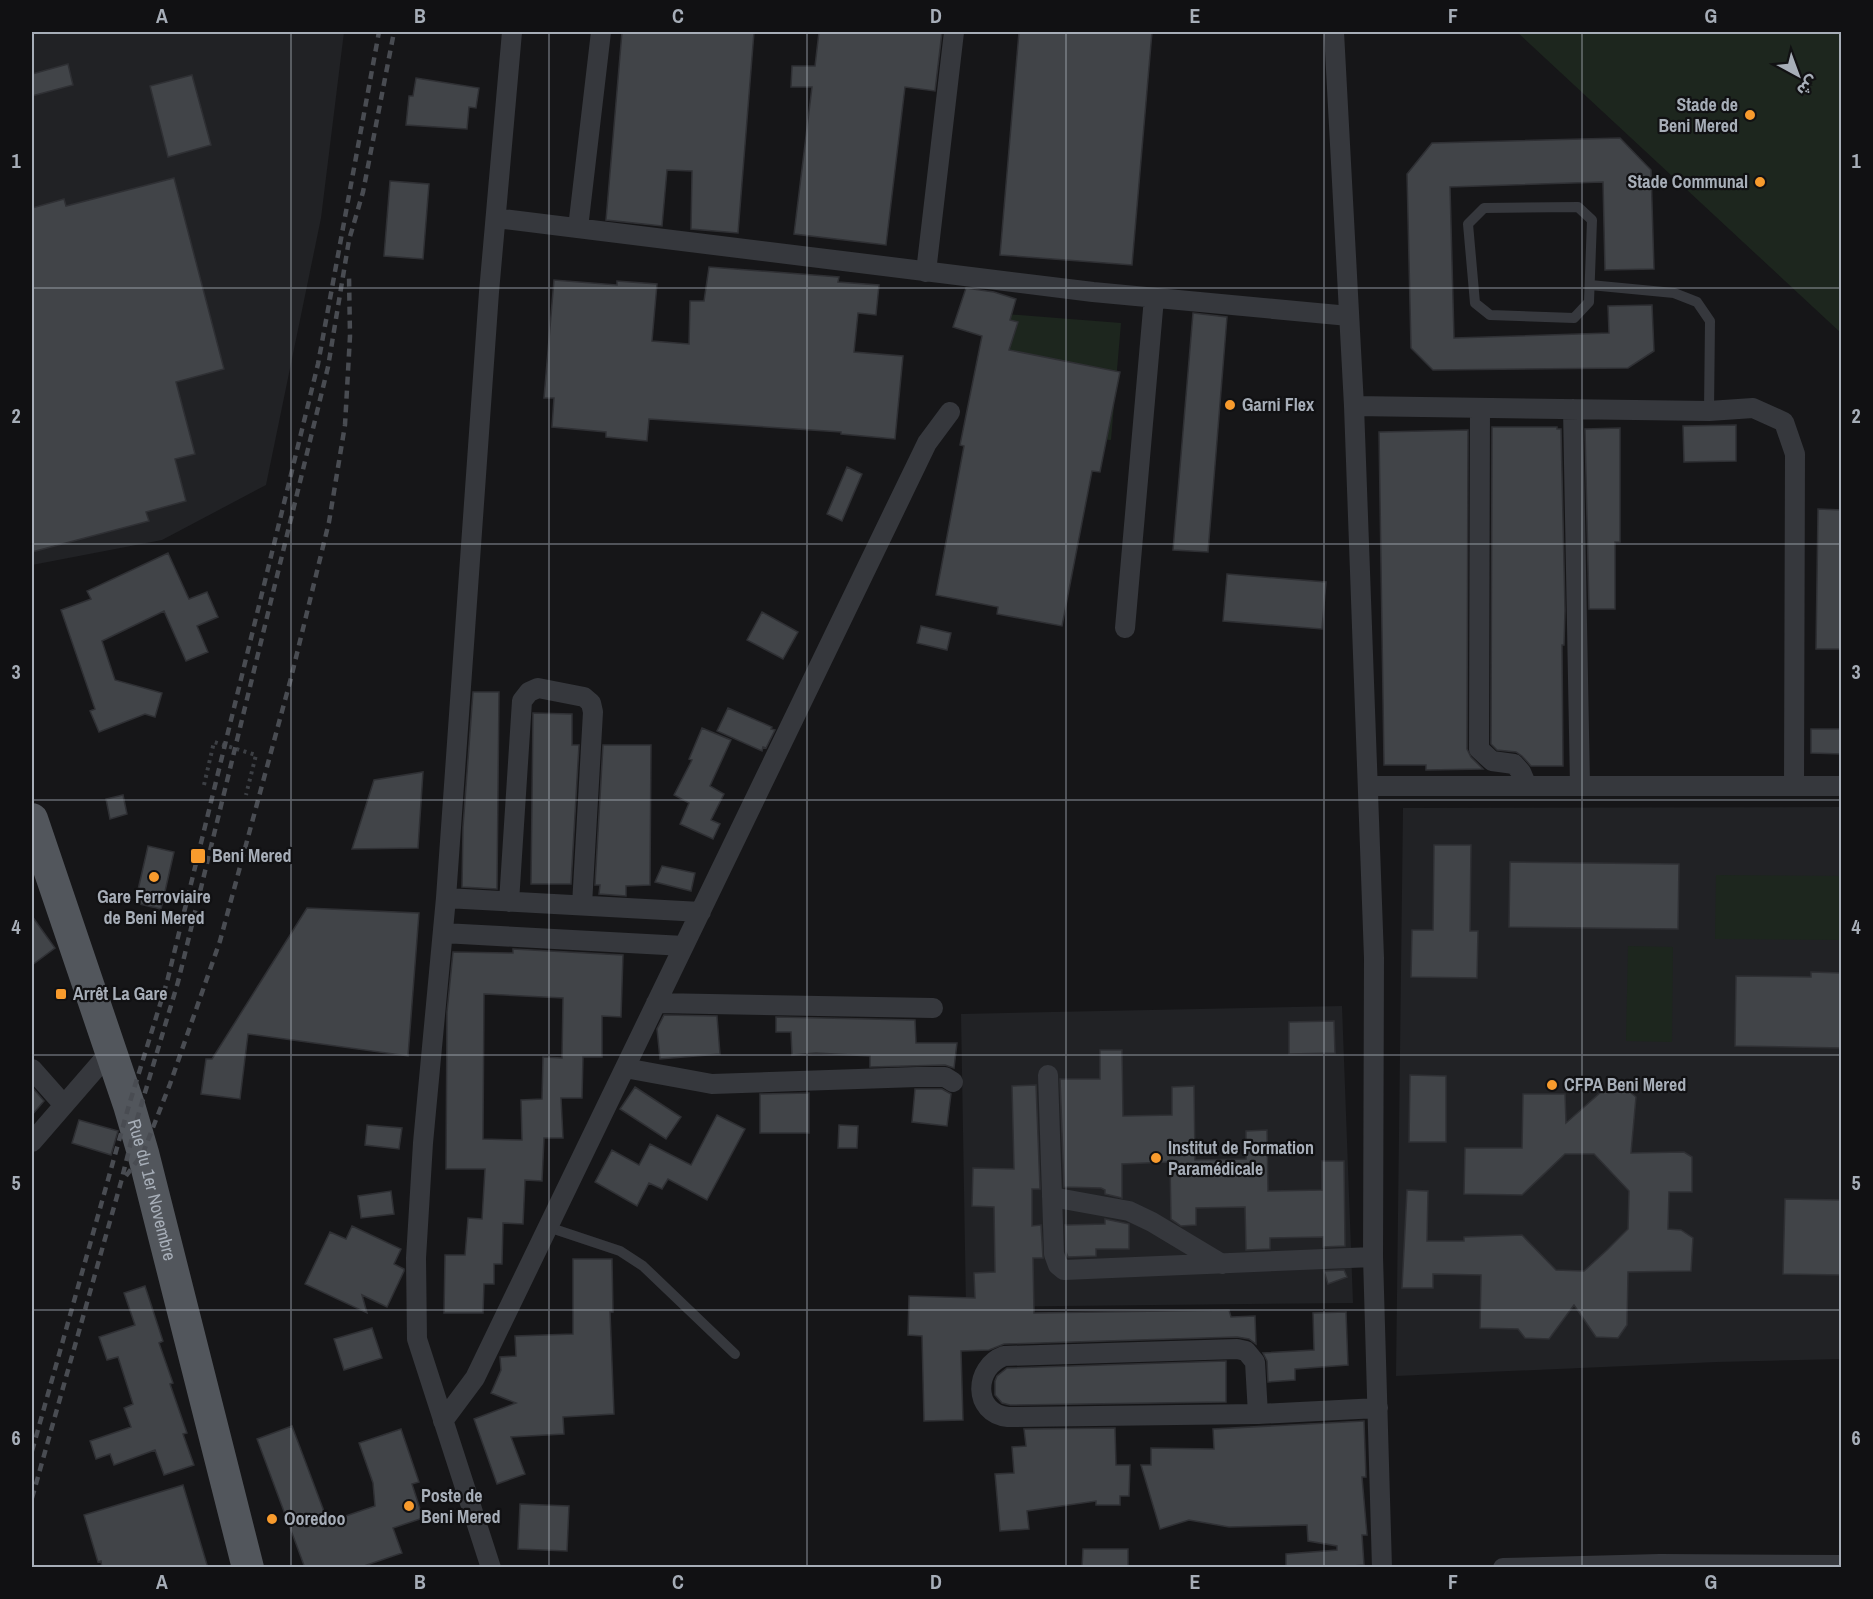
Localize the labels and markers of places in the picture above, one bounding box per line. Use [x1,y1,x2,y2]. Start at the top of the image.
place label: Stade de Beni Mered [1658,92,1738,138]
marker: Stade de Beni Mered [1743,108,1757,122]
place label: Stade Communal [1627,169,1748,194]
marker: Stade Communal [1753,175,1767,189]
place label: Garni Flex [1242,392,1315,417]
marker: Garni Flex [1223,398,1237,412]
place label: Beni Mered [212,843,292,868]
marker: Beni Mered [189,847,207,865]
marker: Gare Ferroviaire de Beni Mered [147,870,161,884]
place label: Gare Ferroviaire de Beni Mered [97,884,211,930]
place label: Arrêt La Gare [73,981,167,1006]
marker: Arrêt La Gare [54,987,68,1001]
place label: CFPA Beni Mered [1564,1072,1686,1097]
marker: CFPA Beni Mered [1545,1078,1559,1092]
place label: Institut de Formation Paramédicale [1168,1135,1314,1181]
marker: Institut de Formation Paramédicale [1149,1151,1163,1165]
place label: Poste de Beni Mered [421,1483,501,1529]
marker: Poste de Beni Mered [402,1499,416,1513]
place label: Ooredoo [284,1506,346,1531]
marker: Ooredoo [265,1512,279,1526]

